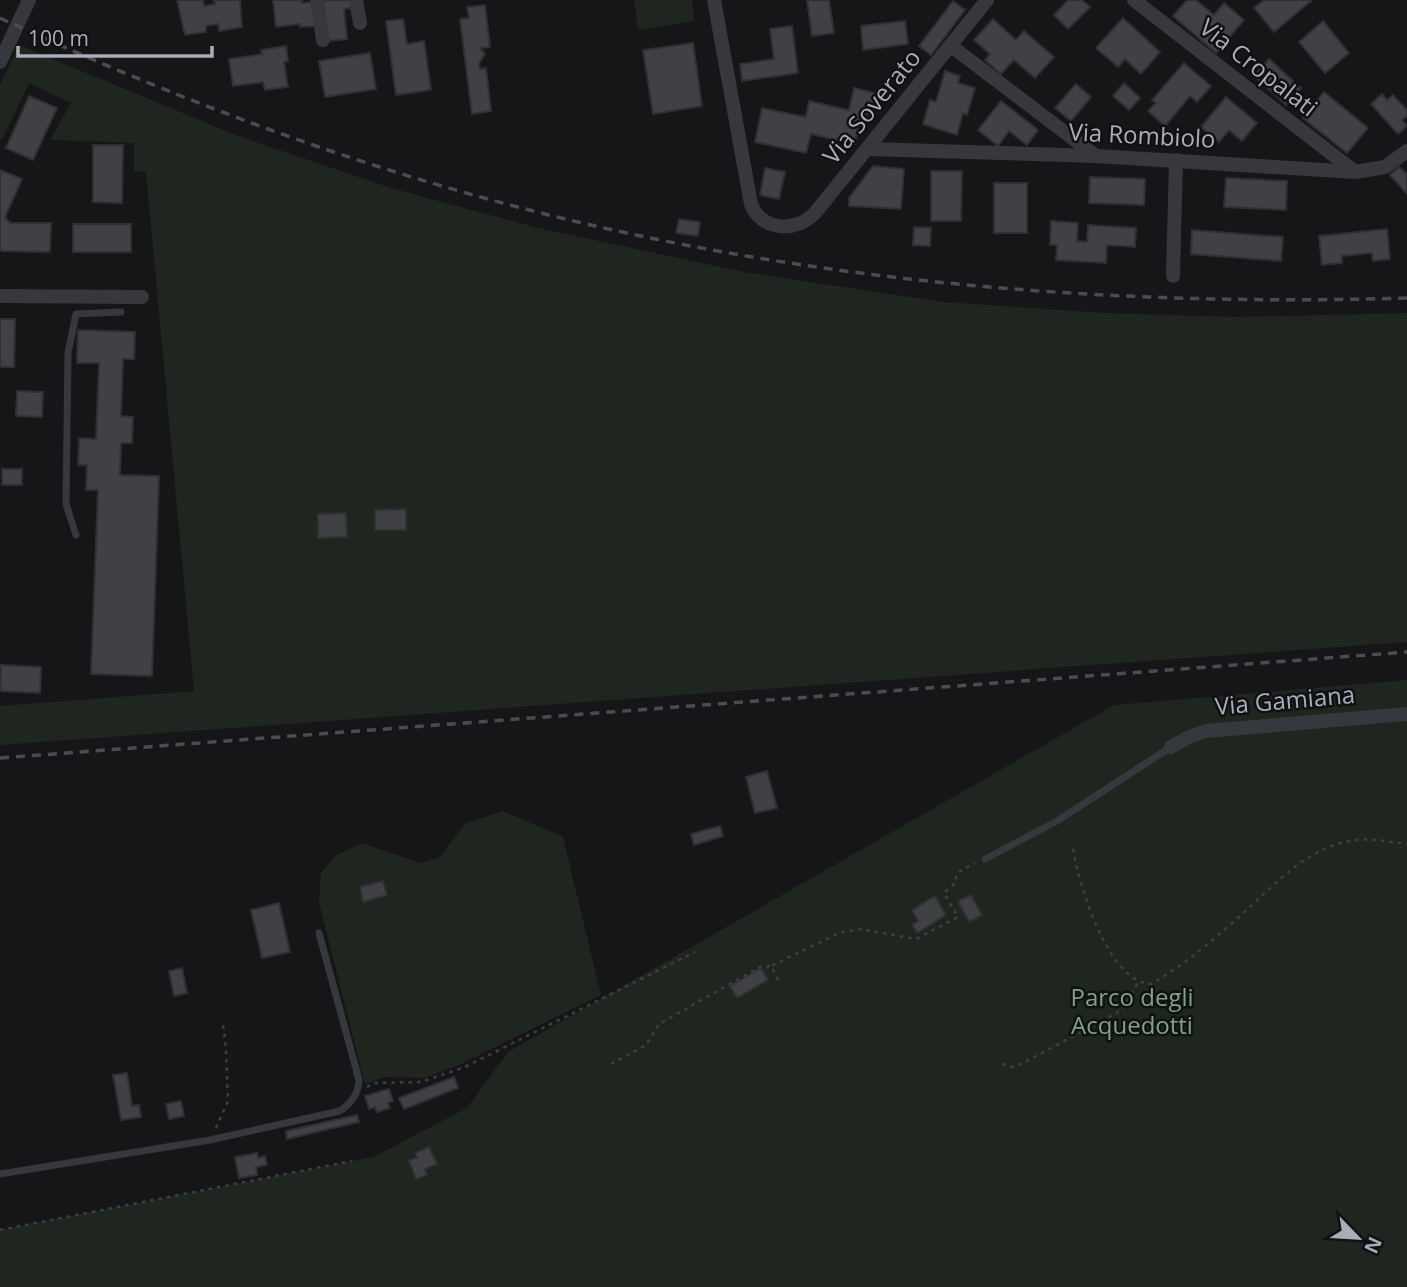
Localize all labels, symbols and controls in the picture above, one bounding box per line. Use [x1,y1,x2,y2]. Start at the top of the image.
street label: Via Cropalati [1193,10,1325,123]
scale bar [18,14,212,58]
text: 100 m [28,24,89,52]
street label: Via Soverato [814,42,927,171]
street label: Via Rombiolo [1068,114,1216,155]
street label: Via Gamiana [1214,677,1356,722]
park label: Parco degli Acquedotti [1070,980,1194,1041]
north arrow [1323,1203,1393,1273]
text: N [1358,1233,1388,1258]

